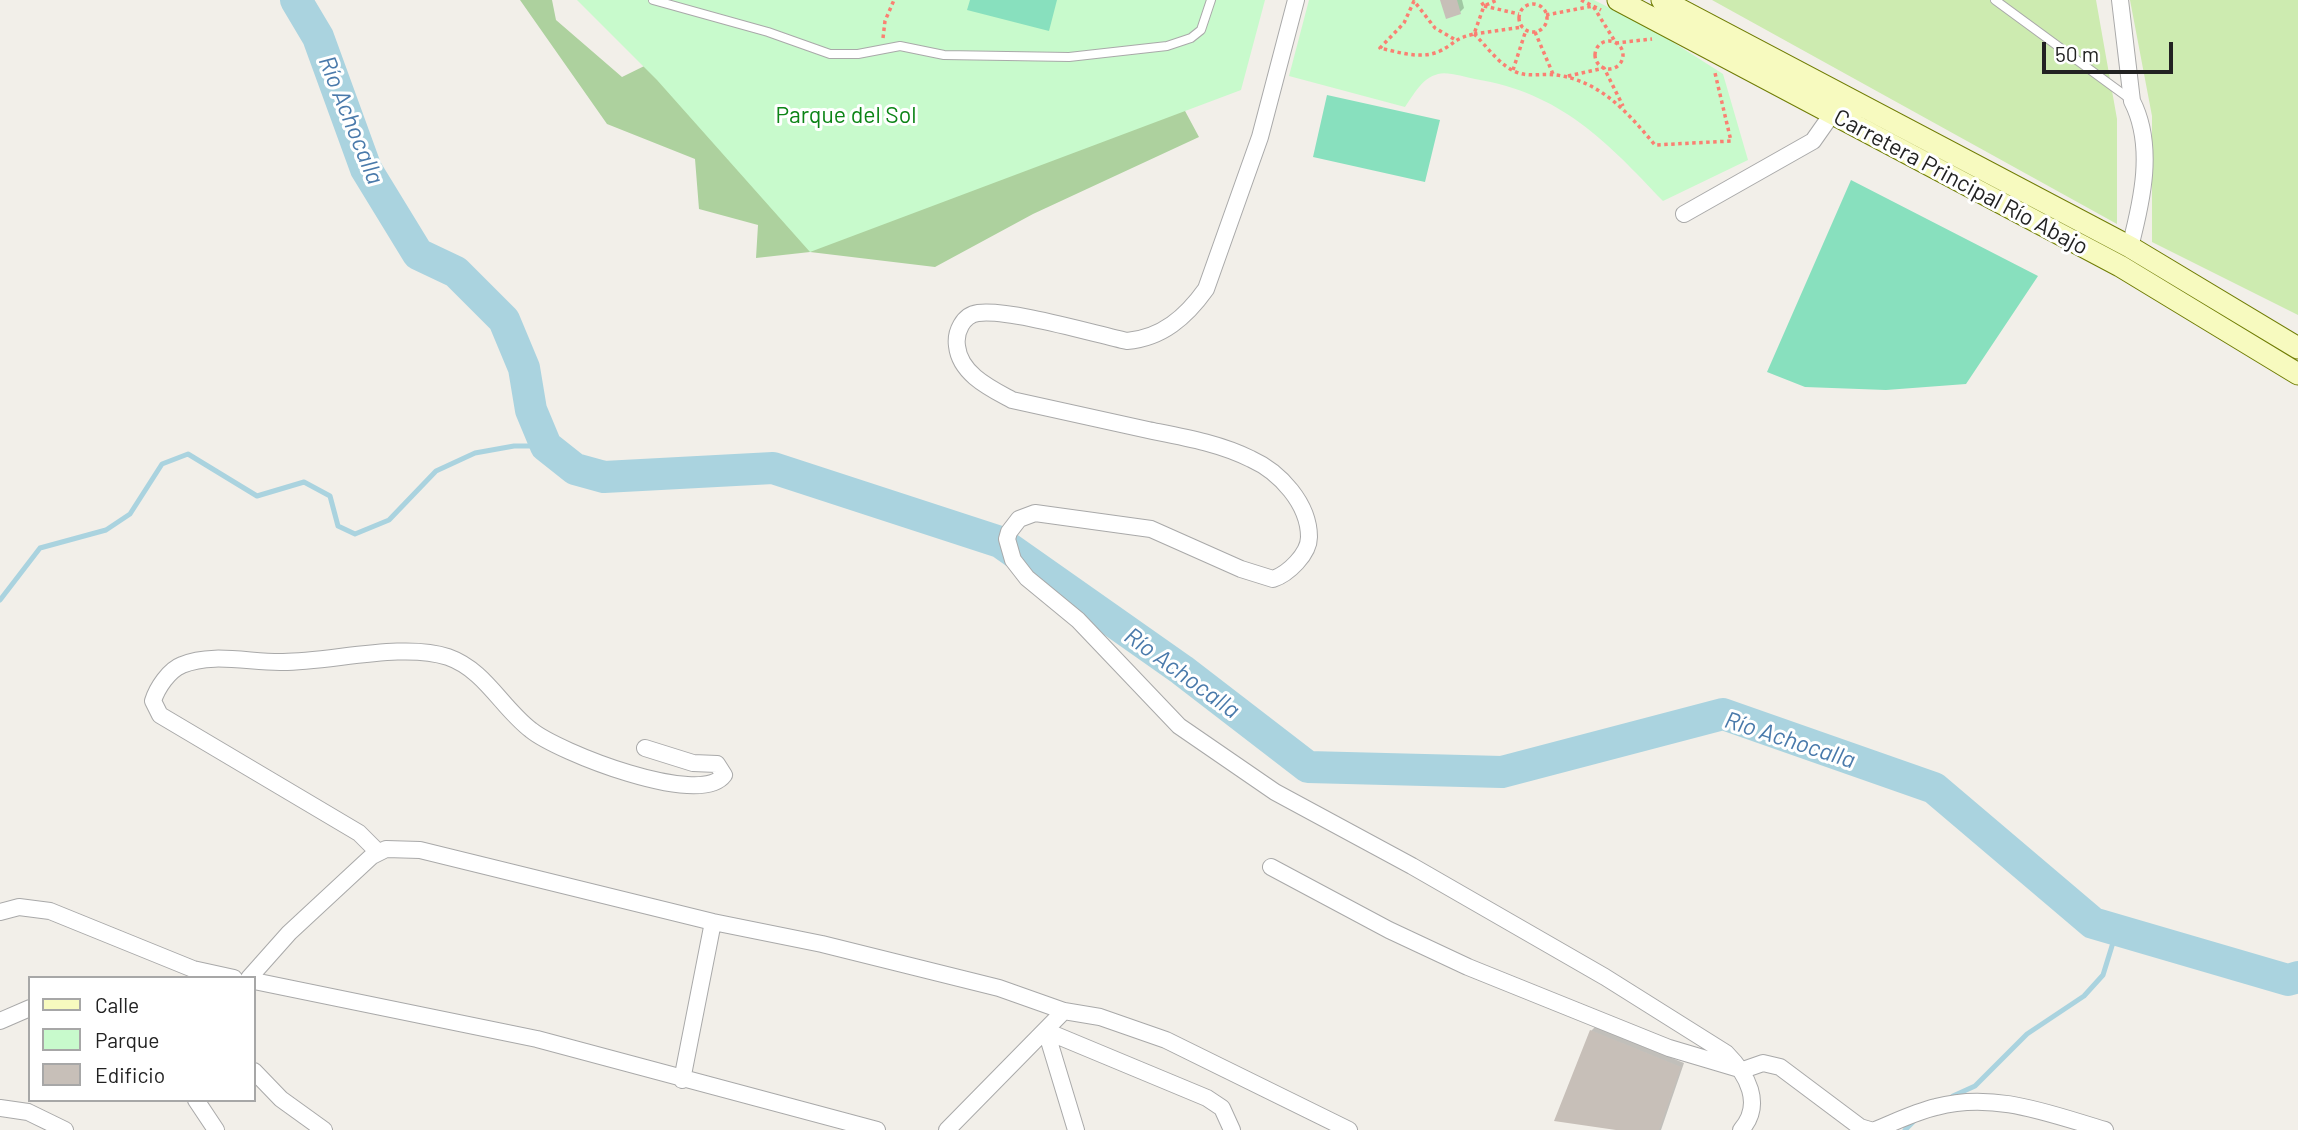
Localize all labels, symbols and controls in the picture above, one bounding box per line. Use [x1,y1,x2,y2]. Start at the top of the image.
scale bar [2046,28,2177,72]
text: 50 m [2055,41,2099,66]
water label: Río Achocalla [312,52,390,188]
park label: Parque del Sol [775,101,917,129]
street label: Carretera Principal Río Abajo [1829,103,2093,261]
water label: Río Achocalla [1119,621,1245,725]
water label: Río Achocalla [1721,705,1859,775]
legend [28,976,256,1102]
text: Calle [95,992,139,1017]
text: Parque [95,1027,160,1052]
text: Edificio [95,1062,165,1087]

